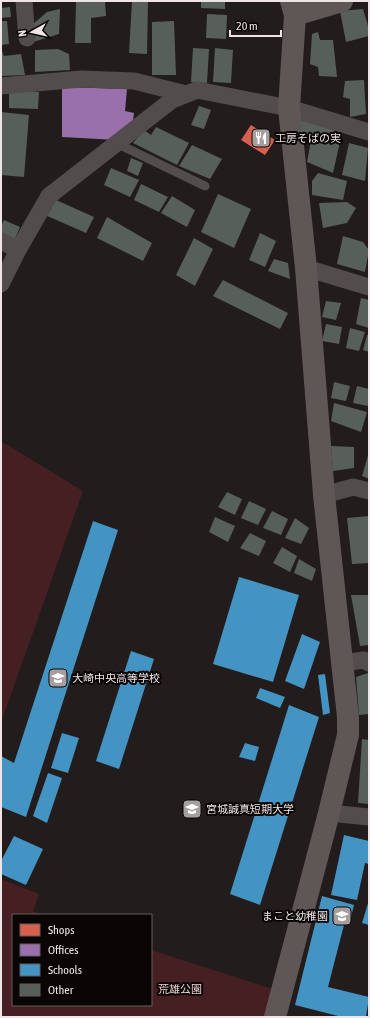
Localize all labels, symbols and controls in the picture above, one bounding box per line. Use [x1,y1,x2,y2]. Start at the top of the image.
north arrow [12,12,52,52]
scale bar [230,12,281,38]
text: 20 m [236,19,258,33]
text: N [16,29,28,37]
restaurant icon: 工房そばの実 [250,127,272,149]
place label: 工房そばの実 [275,132,341,144]
school or university icon: 大崎中央高等学校 [47,667,69,689]
place label: 大崎中央高等学校 [72,672,160,684]
school or university icon: 宮城誠真短期大学 [181,798,203,820]
place label: 宮城誠真短期大学 [206,803,294,815]
school or university icon: まこと幼稚園 [331,905,353,927]
place label: まこと幼稚園 [262,910,328,922]
legend [12,914,152,1006]
text: Shops [48,923,74,937]
text: Offices [48,943,78,957]
text: Schools [48,963,82,977]
text: Other [48,983,74,997]
park label: 荒雄公園 [158,983,202,995]

